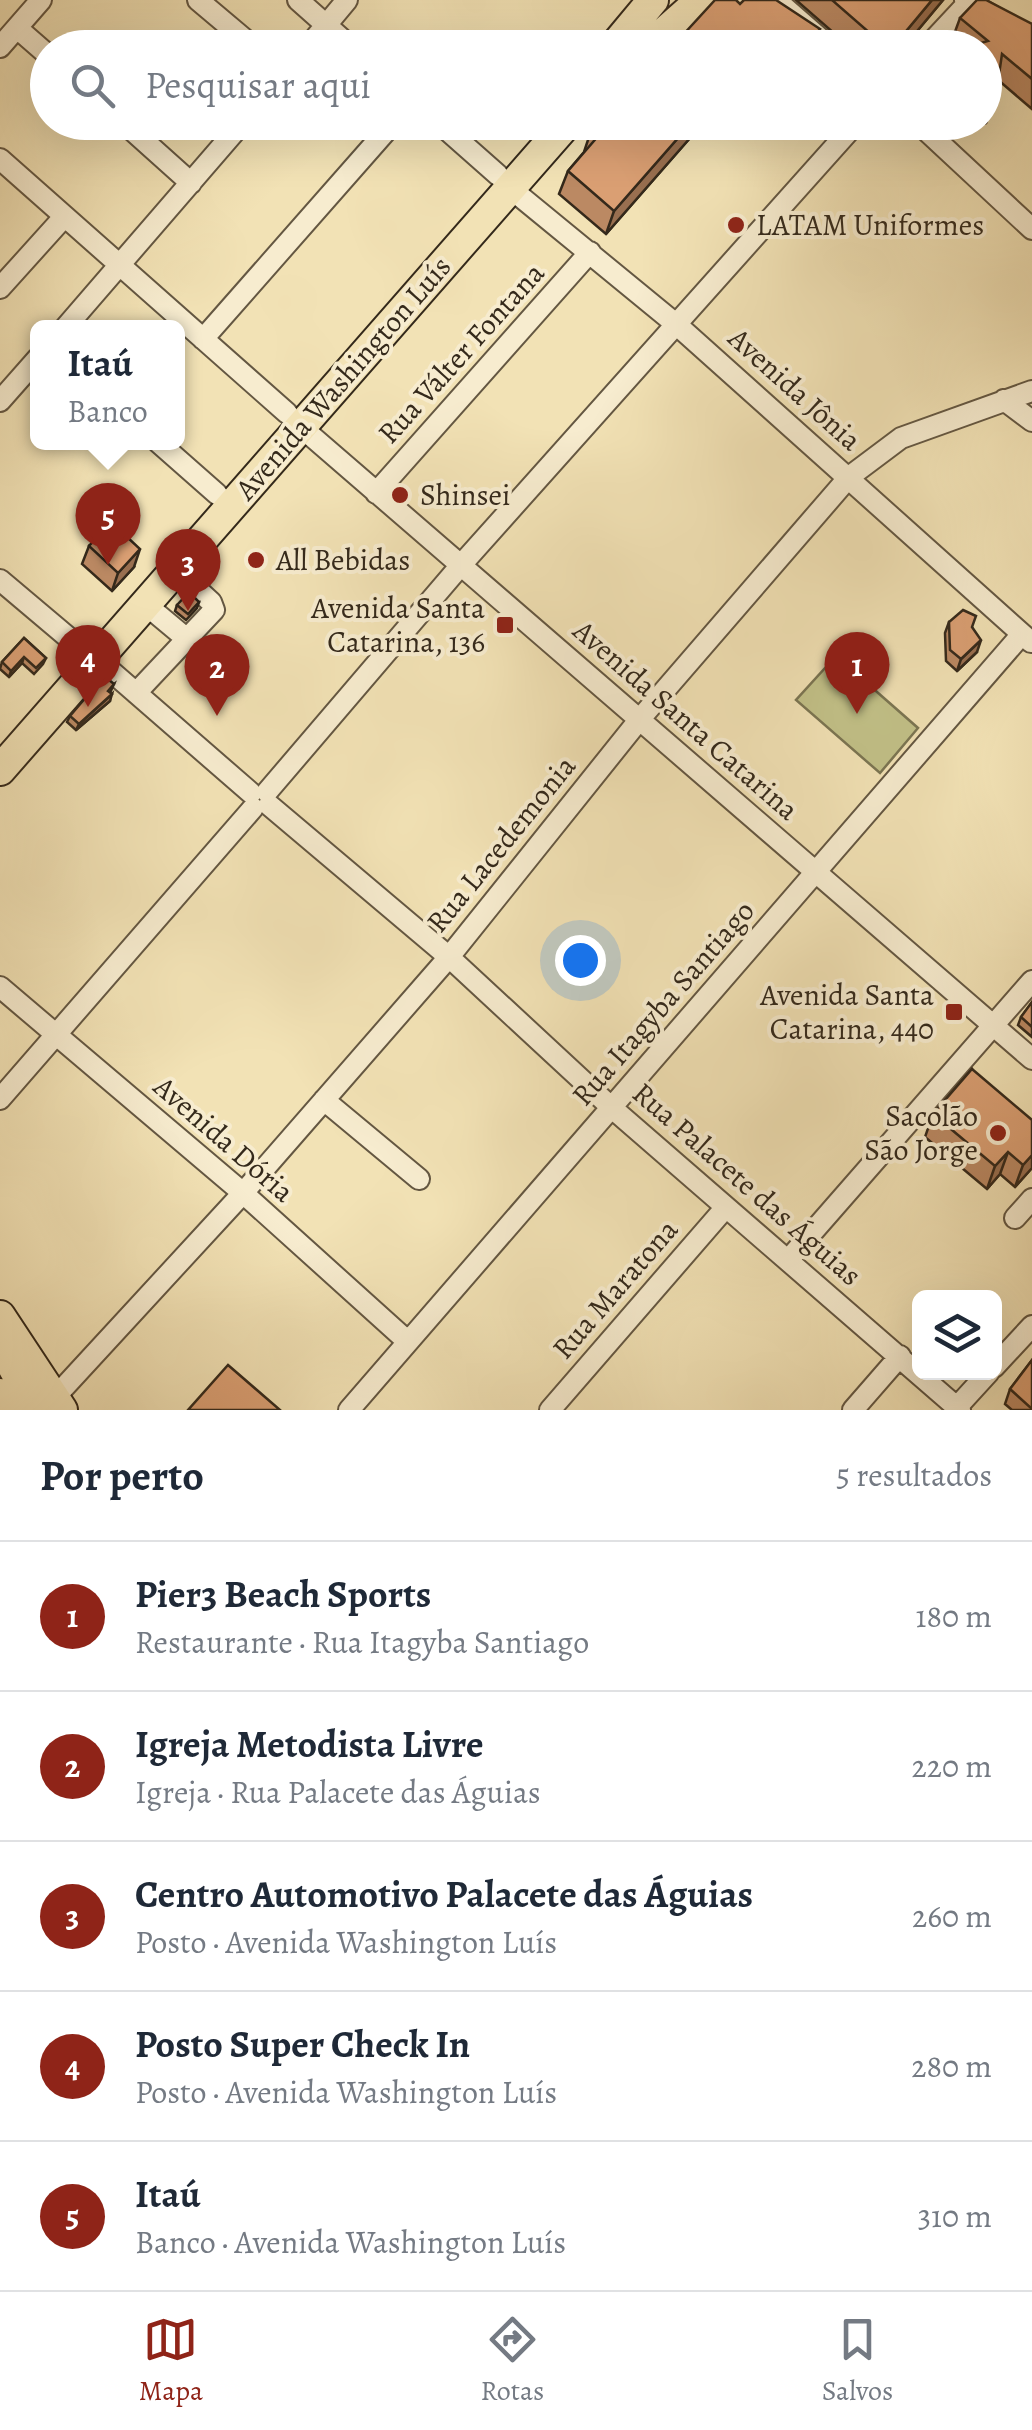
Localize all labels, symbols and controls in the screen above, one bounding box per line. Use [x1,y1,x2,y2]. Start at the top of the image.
search box [30,30,1002,140]
icon: search [65,58,120,113]
text: Pesquisar aqui [145,59,371,111]
place label: LATAM Uniformes [756,205,984,245]
marker: LATAM Uniformes [725,214,747,236]
street label: Avenida Washington Luís [225,248,460,509]
street label: Rua Válter Fontana [369,254,553,452]
street label: Avenida Jônia [719,318,870,460]
popup [30,320,185,450]
text: Itaú [67,337,133,389]
text: Banco [67,389,148,433]
place label: Shinsei [420,475,510,515]
pin: 5 [76,482,140,565]
marker: Shinsei [389,484,411,506]
pin: 3 [156,528,220,611]
place label: All Bebidas [275,540,410,580]
marker: All Bebidas [245,549,267,571]
place label: Avenida Santa Catarina, 136 [310,588,485,662]
street label: Avenida Santa Catarina [564,610,807,829]
marker: Avenida Santa Catarina, 136 [494,614,516,636]
pin: 4 [56,624,120,707]
pin: 1 [824,632,890,714]
pin: 2 [184,634,250,716]
street label: Rua Lacedemonia [417,747,585,941]
street label: Rua Itagyba Santiago [563,892,763,1114]
your location [555,935,606,986]
place label: Avenida Santa Catarina, 440 [759,975,934,1049]
marker: Avenida Santa Catarina, 440 [943,1001,965,1023]
street label: Avenida Dória [144,1066,303,1211]
street label: Rua Palacete das Águias [624,1073,870,1295]
place label: Sacolão São Jorge [864,1096,978,1170]
marker: Sacolão São Jorge [987,1122,1009,1144]
street label: Rua Maratona [543,1211,687,1367]
map controls [912,1290,1002,1380]
button: layers [912,1290,1002,1380]
text: Por perto [40,1447,204,1504]
text: 5 resultados [836,1453,992,1497]
text: Pier3 Beach Sports [135,1568,431,1620]
text: 1 [67,1594,78,1638]
text: 180 m [916,1594,992,1638]
text: Restaurante · Rua Itagyba Santiago [135,1620,589,1664]
text: Igreja Metodista Livre [135,1718,483,1770]
text: 2 [65,1744,80,1788]
text: 220 m [912,1744,992,1788]
text: Igreja · Rua Palacete das Águias [135,1770,541,1814]
text: Centro Automotivo Palacete das Águias [135,1868,753,1920]
text: 3 [66,1894,79,1938]
text: 260 m [912,1894,992,1938]
text: Posto · Avenida Washington Luís [135,1920,557,1964]
text: Posto Super Check In [135,2018,470,2070]
text: 4 [65,2044,80,2088]
text: 280 m [911,2044,992,2088]
text: Posto · Avenida Washington Luís [135,2070,557,2114]
text: Itaú [135,2168,201,2220]
text: 5 [66,2194,79,2238]
text: 310 m [918,2194,992,2238]
text: Banco · Avenida Washington Luís [135,2220,566,2264]
tab: Mapa [139,2312,203,2410]
tab: Rotas [481,2312,544,2410]
tab: Salvos [822,2312,893,2410]

